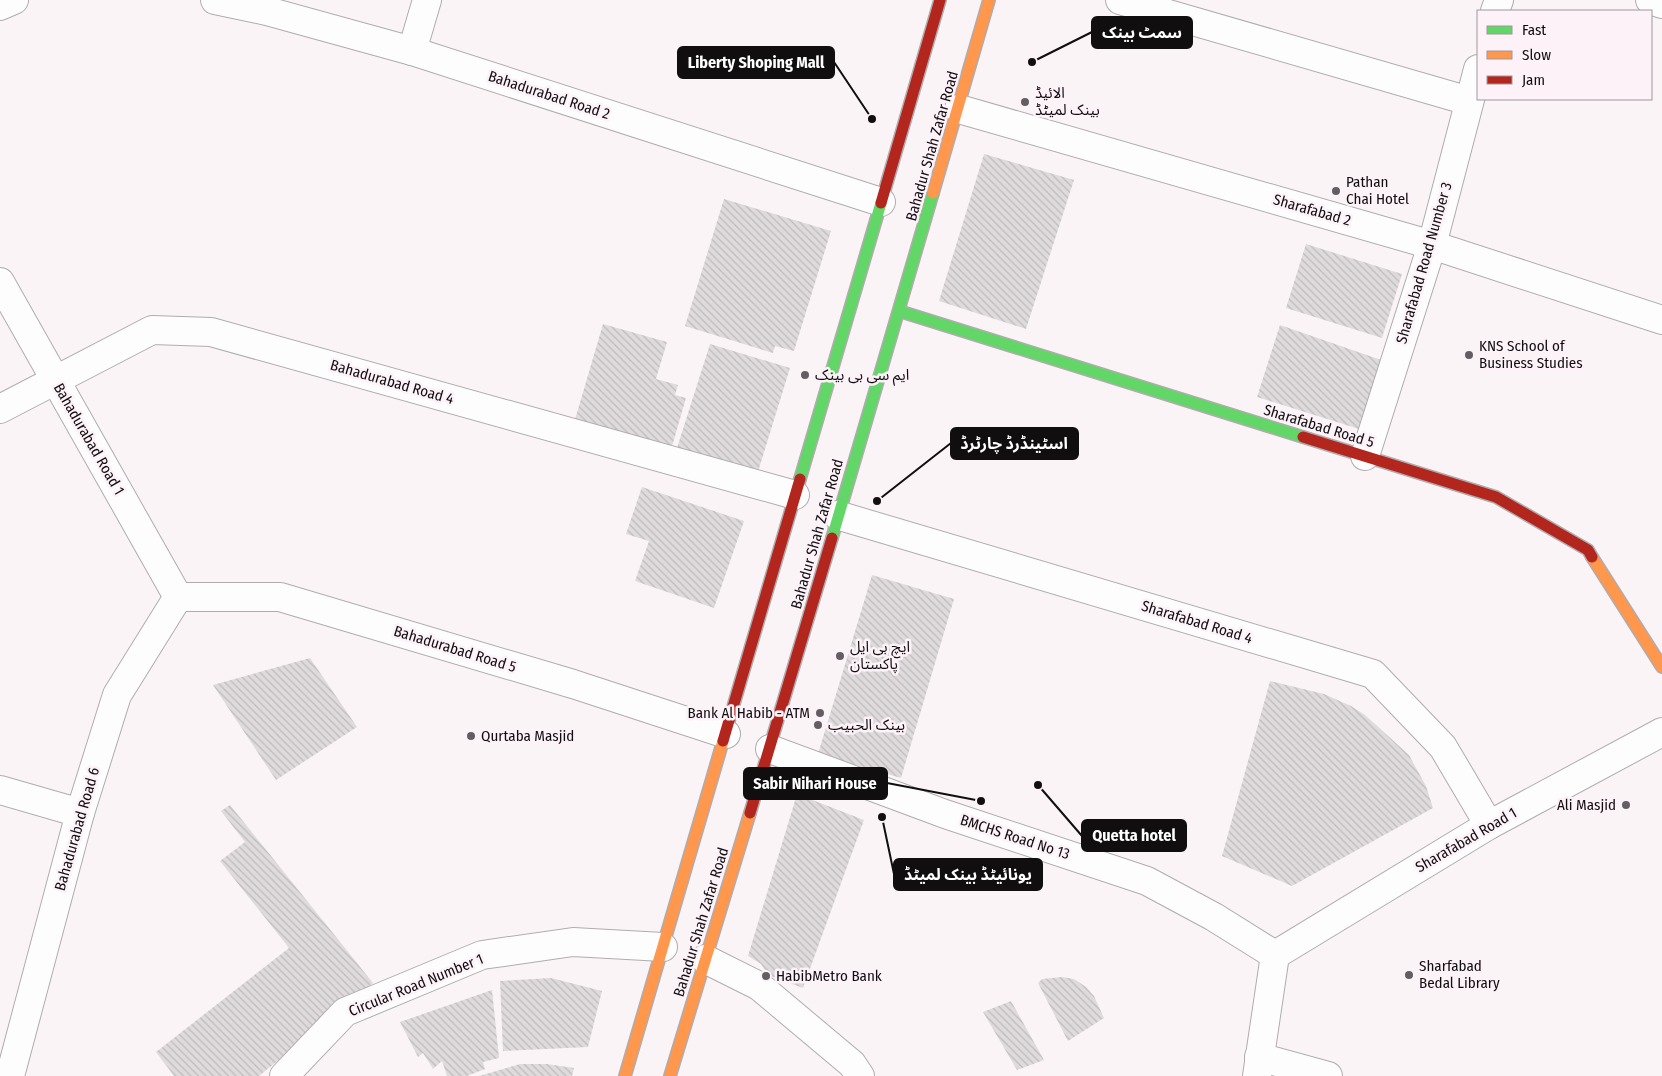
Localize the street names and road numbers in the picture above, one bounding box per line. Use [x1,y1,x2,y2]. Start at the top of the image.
street label: Bahadurabad Road 2 [486,67,612,123]
street label: Bahadur Shah Zafar Road [902,69,962,223]
street label: Sharafabad Road Number 3 [1392,180,1456,346]
street label: Sharafabad 2 [1271,190,1353,230]
street label: Bahadurabad Road 4 [328,356,456,408]
street label: Bahadurabad Road 1 [50,380,128,498]
street label: Sharafabad Road 5 [1262,401,1377,451]
street label: Bahadur Shah Zafar Road [787,457,847,611]
street label: Sharafabad Road 4 [1139,597,1255,647]
street label: Bahadurabad Road 5 [392,622,518,676]
street label: Bahadurabad Road 6 [51,765,103,893]
street label: Sharafabad Road 1 [1412,804,1520,876]
street label: BMCHS Road No 13 [958,811,1072,863]
street label: Bahadur Shah Zafar Road [670,845,732,999]
street label: Circular Road Number 1 [346,950,486,1020]

